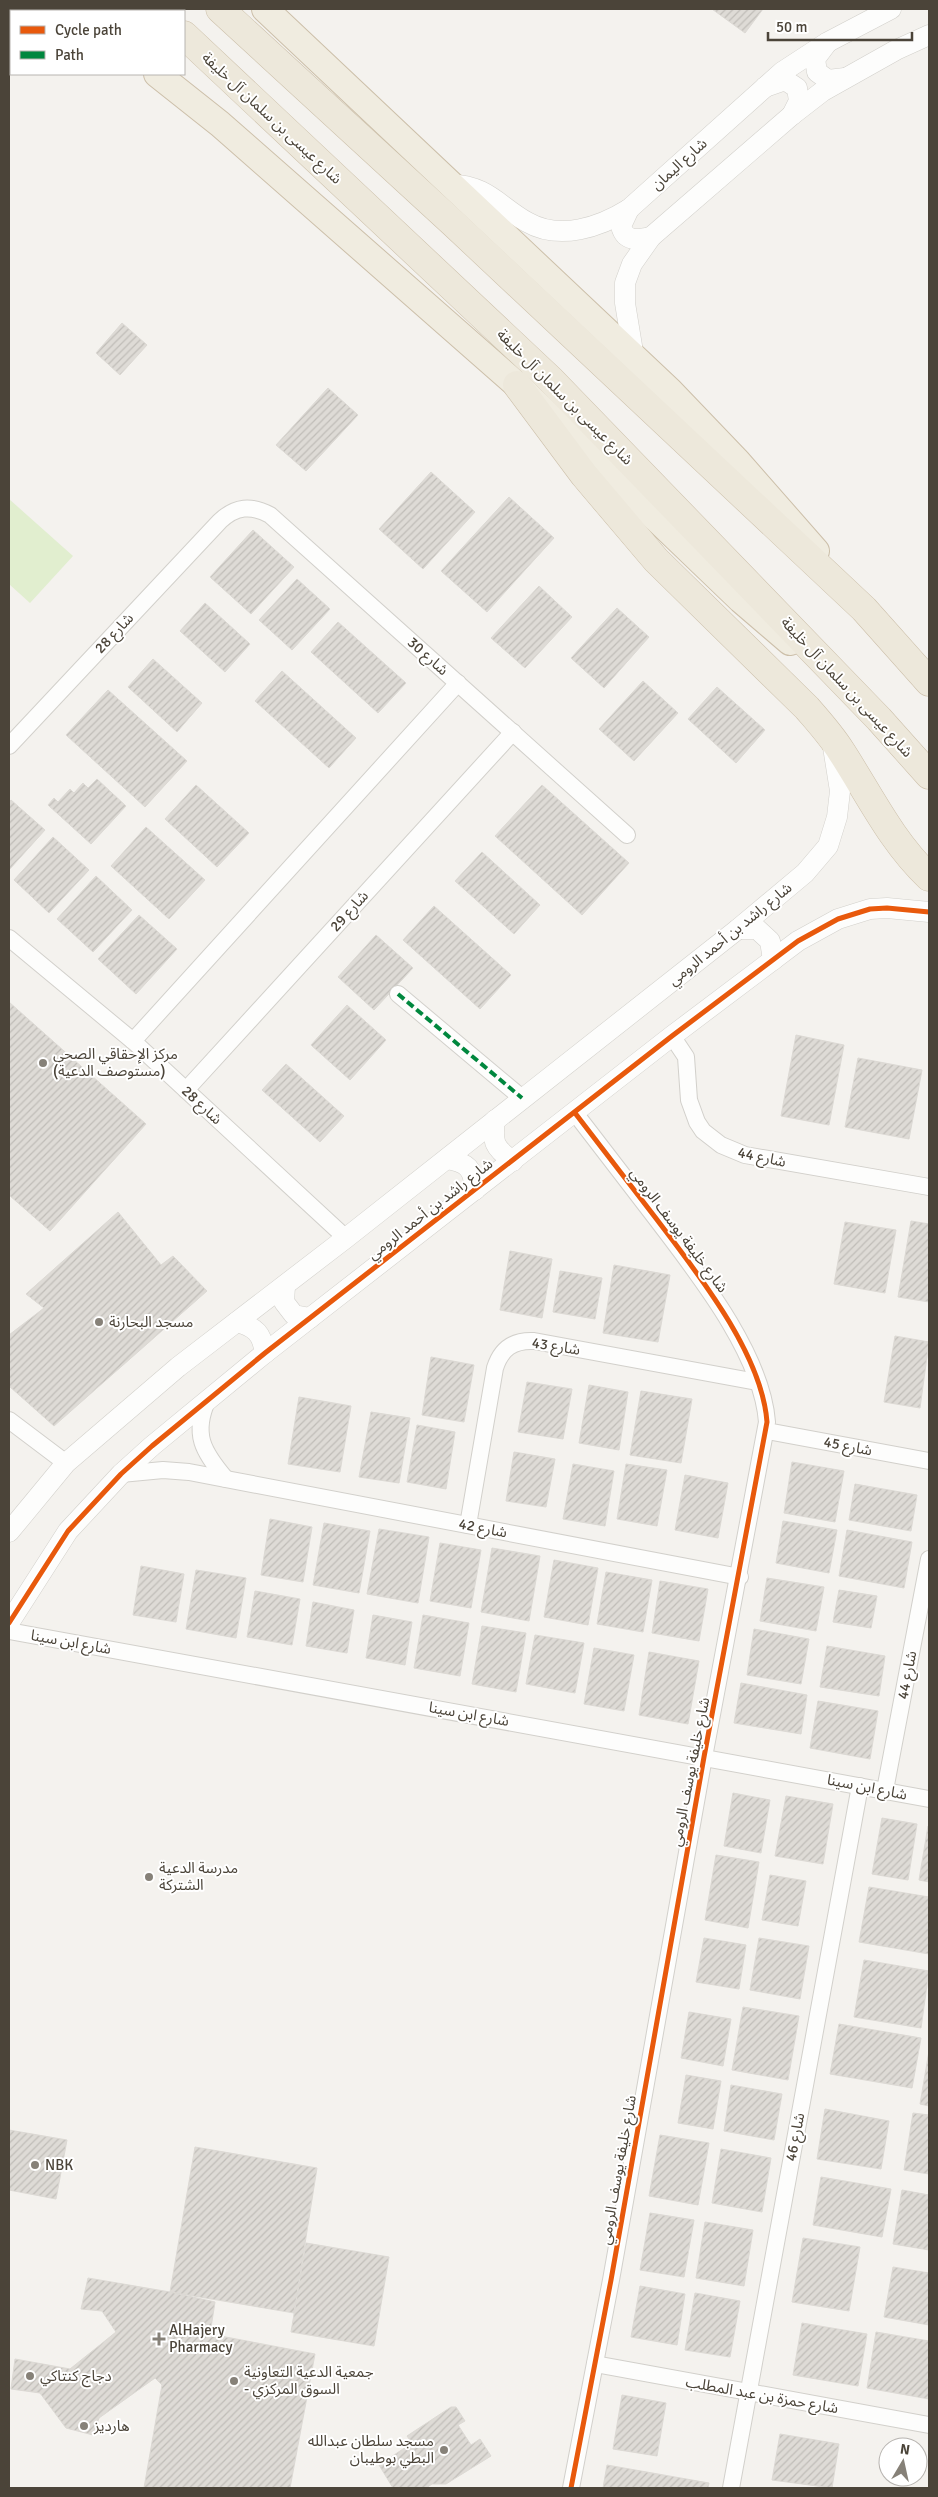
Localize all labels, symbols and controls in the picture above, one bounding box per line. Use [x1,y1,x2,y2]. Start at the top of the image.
legend [10,10,185,75]
scale bar [768,10,912,42]
text: 50 m [776,18,807,36]
text: Cycle path [55,21,122,39]
text: Path [55,46,84,64]
street label: شارع عيسى بن سلمان آل خليفة [196,48,346,190]
street label: شارع اليمان [647,134,713,196]
street label: شارع عيسى بن سلمان آل خليفة [491,325,637,471]
street label: شارع 28 [91,609,140,659]
street label: شارع عيسى بن سلمان آل خليفة [775,613,917,763]
street label: شارع 30 [402,633,452,681]
street label: شارع راشد بن أحمد الرومي [665,878,798,992]
street label: شارع 29 [326,887,374,937]
place label: مركز الإحقاقي الصحي (مستوصف الدعية) [53,1045,178,1080]
marker: مركز الإحقاقي الصحي (مستوصف الدعية) [37,1057,49,1069]
street label: شارع 28 [176,1082,226,1131]
street label: شارع 44 [736,1143,788,1174]
street label: شارع راشد بن أحمد الرومي [364,1154,498,1266]
street label: شارع خليفة يوسف الرومي [624,1164,732,1298]
place label: مسجد البحارنة [109,1313,193,1331]
marker: مسجد البحارنة [93,1316,105,1328]
street label: شارع 43 [530,1333,582,1362]
street label: شارع 45 [822,1433,874,1462]
street label: شارع 42 [457,1515,509,1544]
street label: شارع ابن سينا [29,1626,113,1661]
street label: شارع 44 [894,1649,923,1701]
street label: شارع خليفة يوسف الرومي [667,1696,716,1849]
street label: شارع ابن سينا [427,1698,511,1733]
street label: شارع ابن سينا [825,1770,909,1807]
place label: مدرسة الدعية الشتركة [159,1859,238,1894]
marker: مدرسة الدعية الشتركة [143,1871,155,1883]
street label: شارع خليفة يوسف الرومي [596,2094,643,2247]
street label: شارع 46 [782,2111,811,2163]
place label: NBK [45,2156,73,2174]
marker: NBK [29,2159,41,2171]
place label: AlHajery Pharmacy [169,2321,232,2356]
marker: AlHajery Pharmacy [153,2333,165,2345]
place label: جمعية الدعية التعاونية - السوق المركزي [244,2363,374,2400]
place label: دجاج كنتاكي [40,2367,112,2388]
marker: دجاج كنتاكي [24,2370,36,2382]
street label: شارع حمزة بن عبد المطلب [684,2373,840,2420]
marker: جمعية الدعية التعاونية - السوق المركزي [228,2375,240,2387]
place label: هارديز [93,2417,130,2435]
marker: هارديز [78,2420,90,2432]
place label: مسجد سلطان عبدالله البطي بوطيبان [308,2432,434,2469]
north arrow [878,2437,928,2487]
text: N [899,2440,911,2459]
marker: مسجد سلطان عبدالله البطي بوطيبان [438,2444,450,2456]

